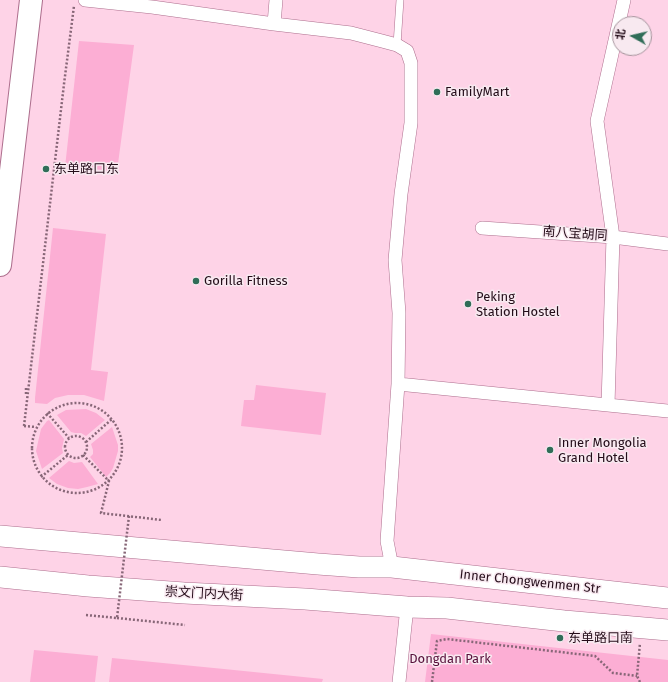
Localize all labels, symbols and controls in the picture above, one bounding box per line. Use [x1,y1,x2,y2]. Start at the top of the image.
north arrow [612,16,652,56]
text: 北 [613,28,628,41]
place label: FamilyMart [445,84,509,100]
marker: FamilyMart [432,87,442,97]
place label: 东单路口东 [54,161,119,177]
marker: 东单路口东 [41,164,51,174]
street label: 南八宝胡同 [542,224,608,244]
place label: Gorilla Fitness [204,273,288,289]
marker: Gorilla Fitness [191,276,201,286]
place label: Peking Station Hostel [476,289,560,320]
marker: Peking Station Hostel [463,299,473,309]
place label: Inner Mongolia Grand Hotel [558,435,647,466]
marker: Inner Mongolia Grand Hotel [545,445,555,455]
street label: Inner Chongwenmen Str [459,567,601,597]
street label: 崇文门内大街 [165,584,243,604]
place label: 东单路口南 [568,630,633,646]
marker: 东单路口南 [555,633,565,643]
park label: Dongdan Park [409,651,491,667]

